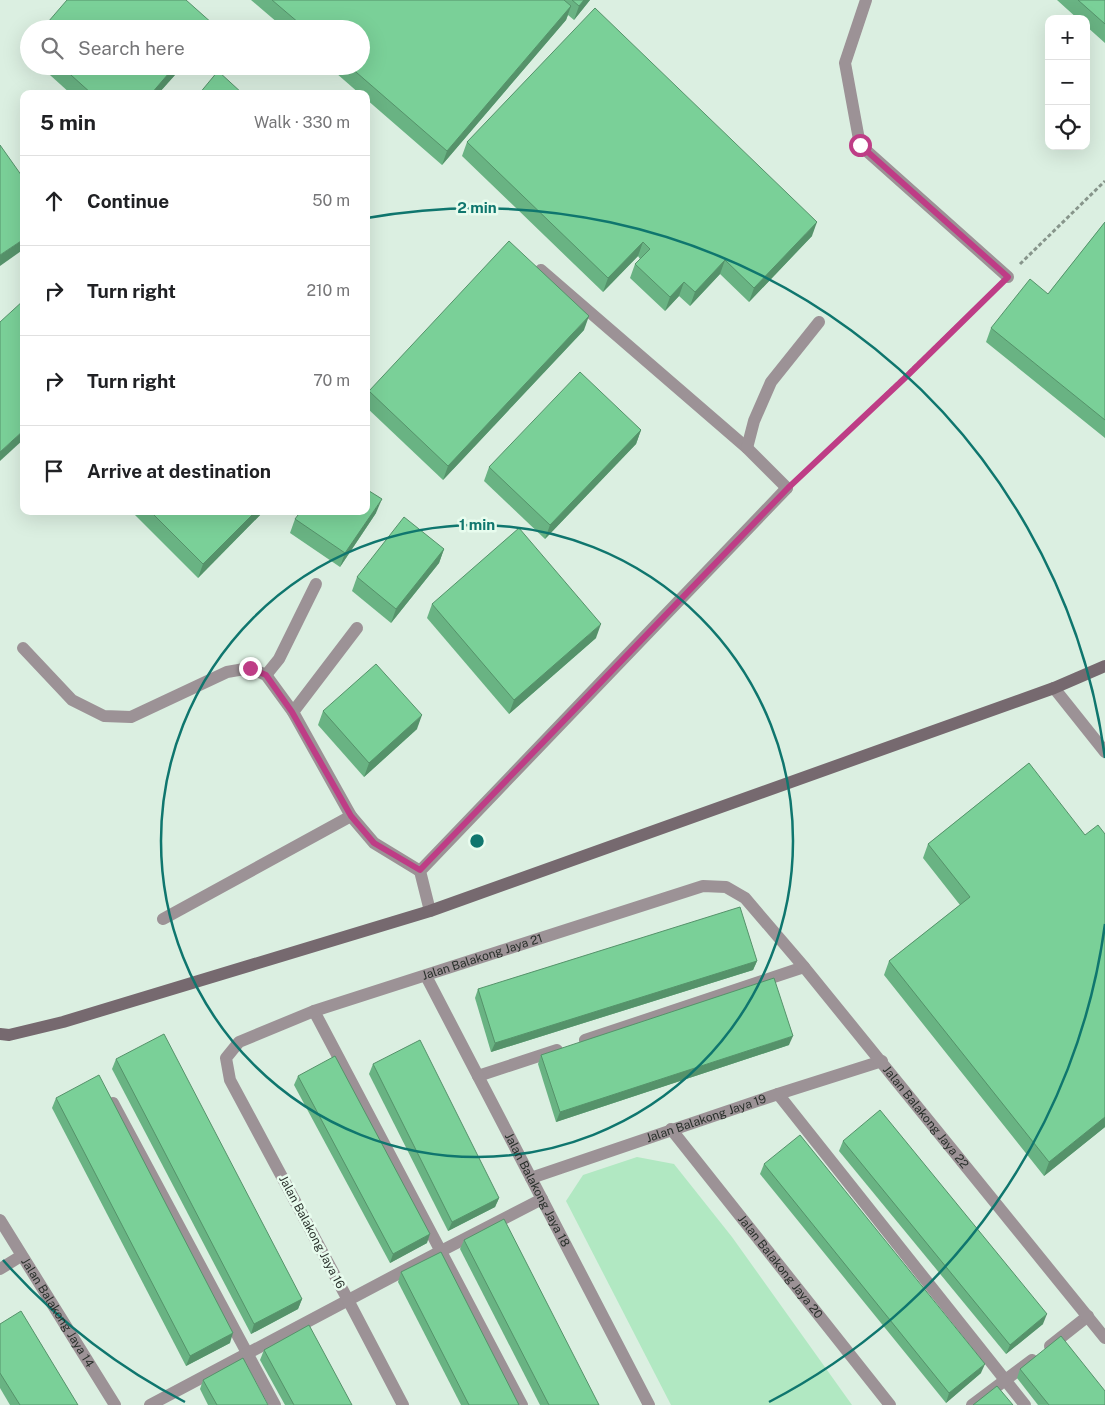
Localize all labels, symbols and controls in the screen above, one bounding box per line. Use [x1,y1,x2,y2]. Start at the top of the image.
map controls [1045,15,1090,150]
button: + [1045,15,1090,60]
search box [20,20,370,75]
icon: search [38,34,66,62]
text: Search here [78,37,185,59]
button: − [1045,60,1090,105]
button: locate [1045,105,1090,150]
text: 5 min [40,110,96,135]
text: Walk · 330 m [254,113,350,132]
route start [849,134,872,157]
icon: ahead [40,187,68,215]
text: Continue [87,190,169,212]
text: 50 m [312,191,350,210]
text: 2 min [457,199,497,216]
icon: right [40,277,68,305]
text: Turn right [87,280,176,302]
text: 210 m [306,281,350,300]
icon: right [40,367,68,395]
text: Turn right [87,370,176,392]
text: 70 m [313,371,350,390]
icon: arrive [40,457,68,485]
text: Arrive at destination [87,460,271,482]
text: 1 min [459,516,495,533]
route end [239,657,262,680]
centre of rings [468,832,486,850]
street label: Jalan Balakong Jaya 21 [420,931,544,983]
street label: Jalan Balakong Jaya 22 [880,1063,972,1171]
street label: Jalan Balakong Jaya 19 [644,1091,768,1145]
street label: Jalan Balakong Jaya 18 [502,1130,573,1249]
street label: Jalan Balakong Jaya 16 [276,1173,348,1291]
street label: Jalan Balakong Jaya 20 [735,1212,826,1322]
street label: Jalan Balakong Jaya 14 [18,1255,97,1370]

